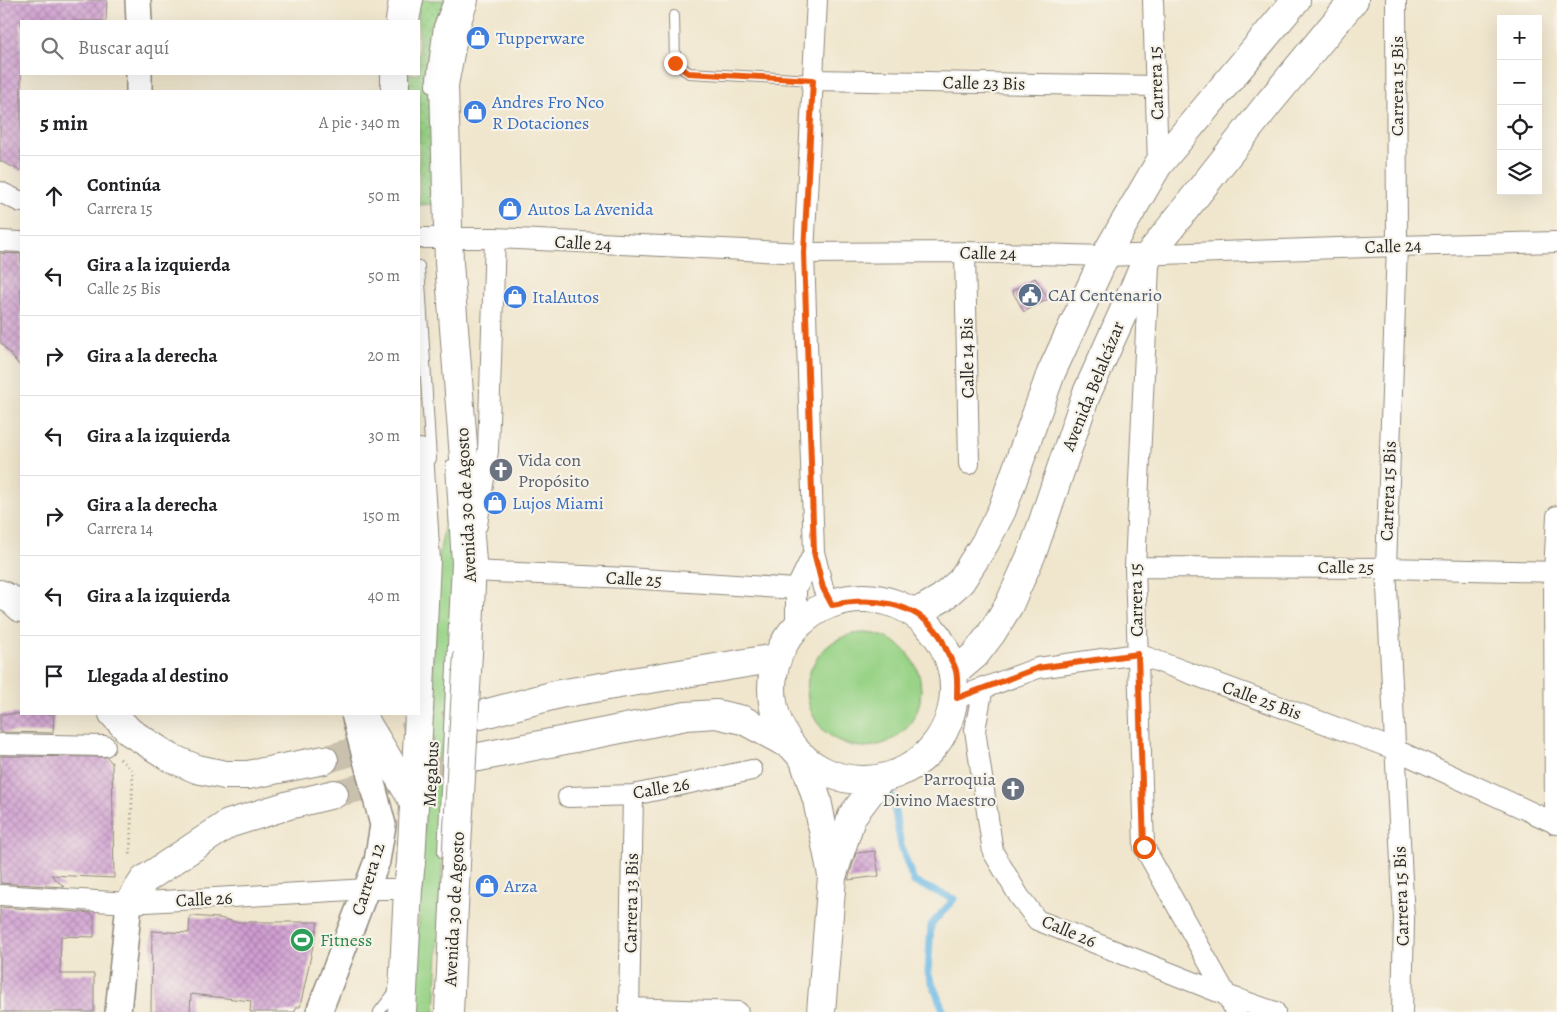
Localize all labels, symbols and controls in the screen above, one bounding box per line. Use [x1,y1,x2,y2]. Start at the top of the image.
map controls [1497,15,1542,195]
button: + [1497,15,1542,60]
search box [20,20,420,75]
shop icon: Tupperware [465,25,491,51]
place label: Tupperware [496,26,585,50]
icon: search [38,34,66,62]
text: Buscar aquí [78,35,169,61]
street label: Carrera 15 Bis [1385,36,1409,136]
street label: Carrera 15 [1143,46,1169,120]
route end [664,52,687,75]
button: − [1497,60,1542,105]
street label: Calle 23 Bis [943,70,1025,96]
place label: Andres Fro Nco R Dotaciones [491,90,604,135]
shop icon: Andres Fro Nco R Dotaciones [462,99,488,125]
button: locate [1497,105,1542,150]
text: 5 min [40,109,88,137]
text: A pie · 340 m [319,112,400,134]
button: layers [1497,150,1542,195]
text: Continúa [87,172,161,198]
icon: ahead [40,182,68,210]
text: 50 m [368,185,400,207]
shop icon: Autos La Avenida [497,196,523,222]
place label: Autos La Avenida [527,197,654,221]
text: Carrera 15 [87,198,153,220]
street label: Calle 24 [554,230,612,256]
street label: Calle 24 [1364,233,1422,259]
street label: Calle 24 [959,241,1017,265]
text: Gira a la izquierda [87,252,230,278]
icon: left [40,262,68,290]
text: 50 m [368,265,400,287]
text: Calle 25 Bis [87,278,161,300]
public building icon: CAI Centenario [1017,282,1043,308]
place label: CAI Centenario [1048,283,1162,307]
shop icon: ItalAutos [502,284,528,310]
place label: ItalAutos [532,285,599,309]
street label: Calle 14 Bis [954,317,980,399]
street label: Avenida Belalcázar [1056,318,1130,455]
icon: right [40,342,68,370]
text: Gira a la derecha [87,343,218,369]
text: 20 m [367,345,400,367]
icon: left [40,422,68,450]
text: Gira a la izquierda [87,423,230,449]
text: 30 m [368,425,400,447]
street label: Avenida 30 de Agosto [450,427,482,584]
street label: Carrera 15 Bis [1374,440,1402,542]
place label: Vida con Propósito [517,448,589,493]
church icon: Vida con Propósito [488,457,514,483]
shop icon: Lujos Miami [482,490,508,516]
place label: Lujos Miami [512,491,604,515]
text: Gira a la derecha [87,492,218,518]
icon: right [40,502,68,530]
text: 150 m [363,505,400,527]
text: Carrera 14 [87,518,153,540]
street label: Calle 25 [1318,555,1374,579]
street label: Carrera 15 [1123,563,1149,637]
street label: Calle 25 [605,566,663,592]
icon: left [40,582,68,610]
text: Gira a la izquierda [87,583,230,609]
text: 40 m [368,585,400,607]
icon: arrive [40,662,68,690]
text: Llegada al destino [87,663,229,689]
street label: Calle 25 Bis [1219,675,1305,725]
street label: Megabus [417,740,445,808]
place label: Parroquia Divino Maestro [882,767,997,812]
street label: Calle 26 [631,771,691,805]
church icon: Parroquia Divino Maestro [1000,776,1026,802]
street label: Avenida 30 de Agosto [438,831,470,988]
route start [1133,836,1156,859]
street label: Carrera 12 [346,839,391,918]
street label: Carrera 15 Bis [1387,845,1415,947]
street label: Carrera 13 Bis [618,853,644,953]
shop icon: Arza [474,873,500,899]
place label: Arza [503,874,538,898]
street label: Calle 26 [175,886,233,912]
street label: Calle 26 [1038,909,1100,953]
sports icon: Fitness [289,927,315,953]
place label: Fitness [320,928,372,952]

